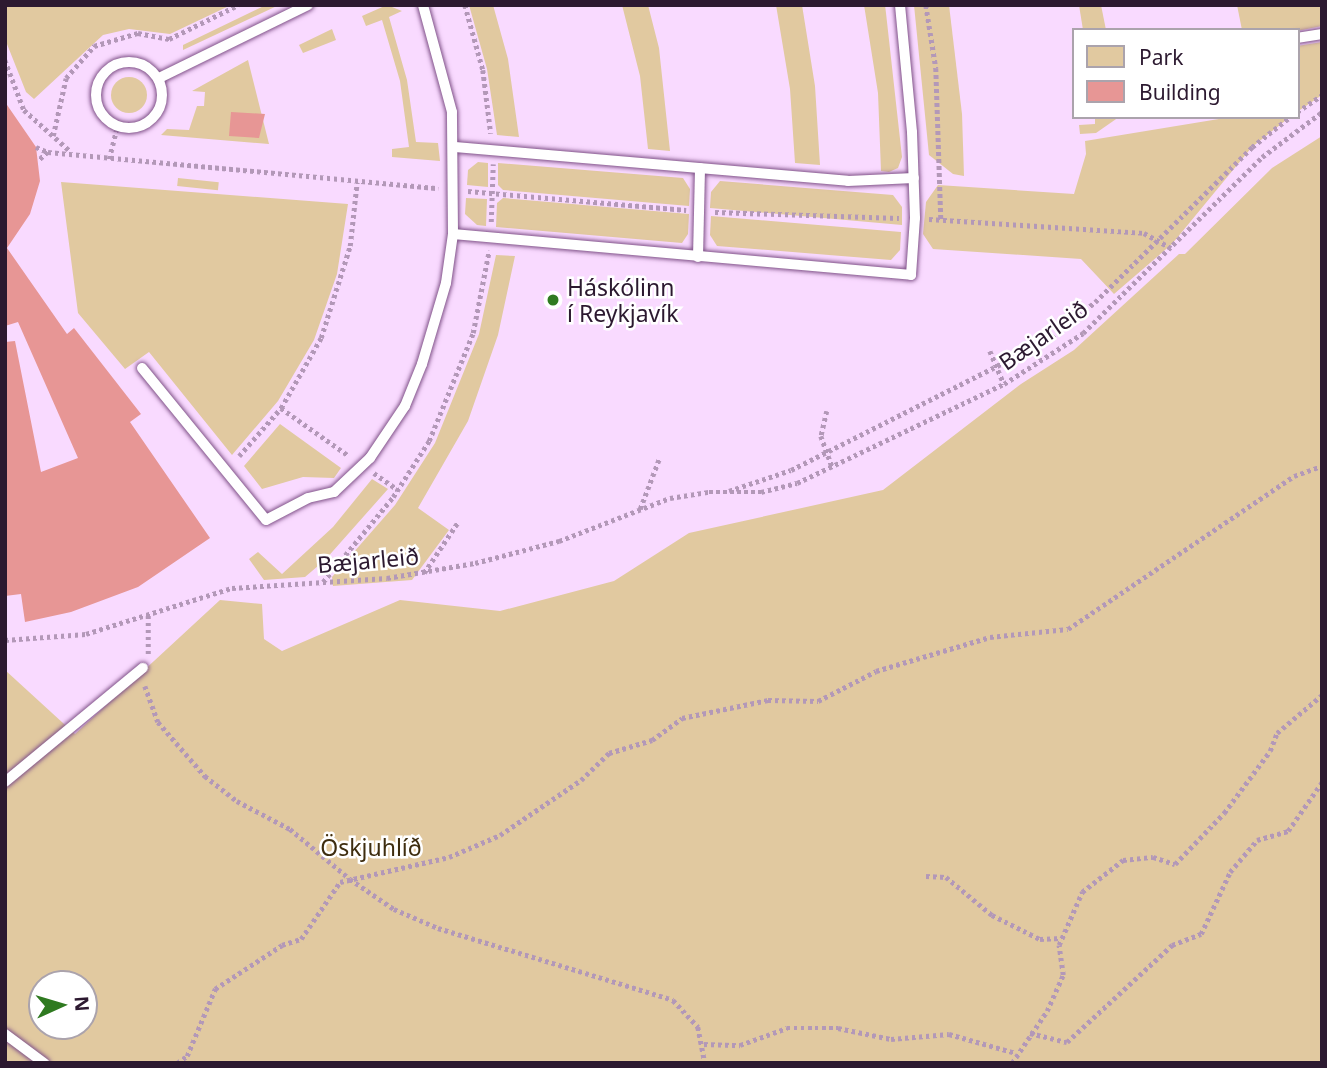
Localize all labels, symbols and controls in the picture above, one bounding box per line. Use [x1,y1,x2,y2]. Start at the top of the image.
legend [1072,28,1299,119]
text: Park [1139,43,1183,71]
text: Building [1139,78,1221,106]
place label: Háskólinn í Reykjavík [567,273,678,327]
marker: Háskólinn í Reykjavík [545,292,561,308]
street label: Bæjarleið [993,294,1093,376]
street label: Bæjarleið [316,542,420,578]
park label: Öskjuhlíð [320,833,422,861]
north arrow [28,970,98,1040]
text: N [68,995,95,1012]

